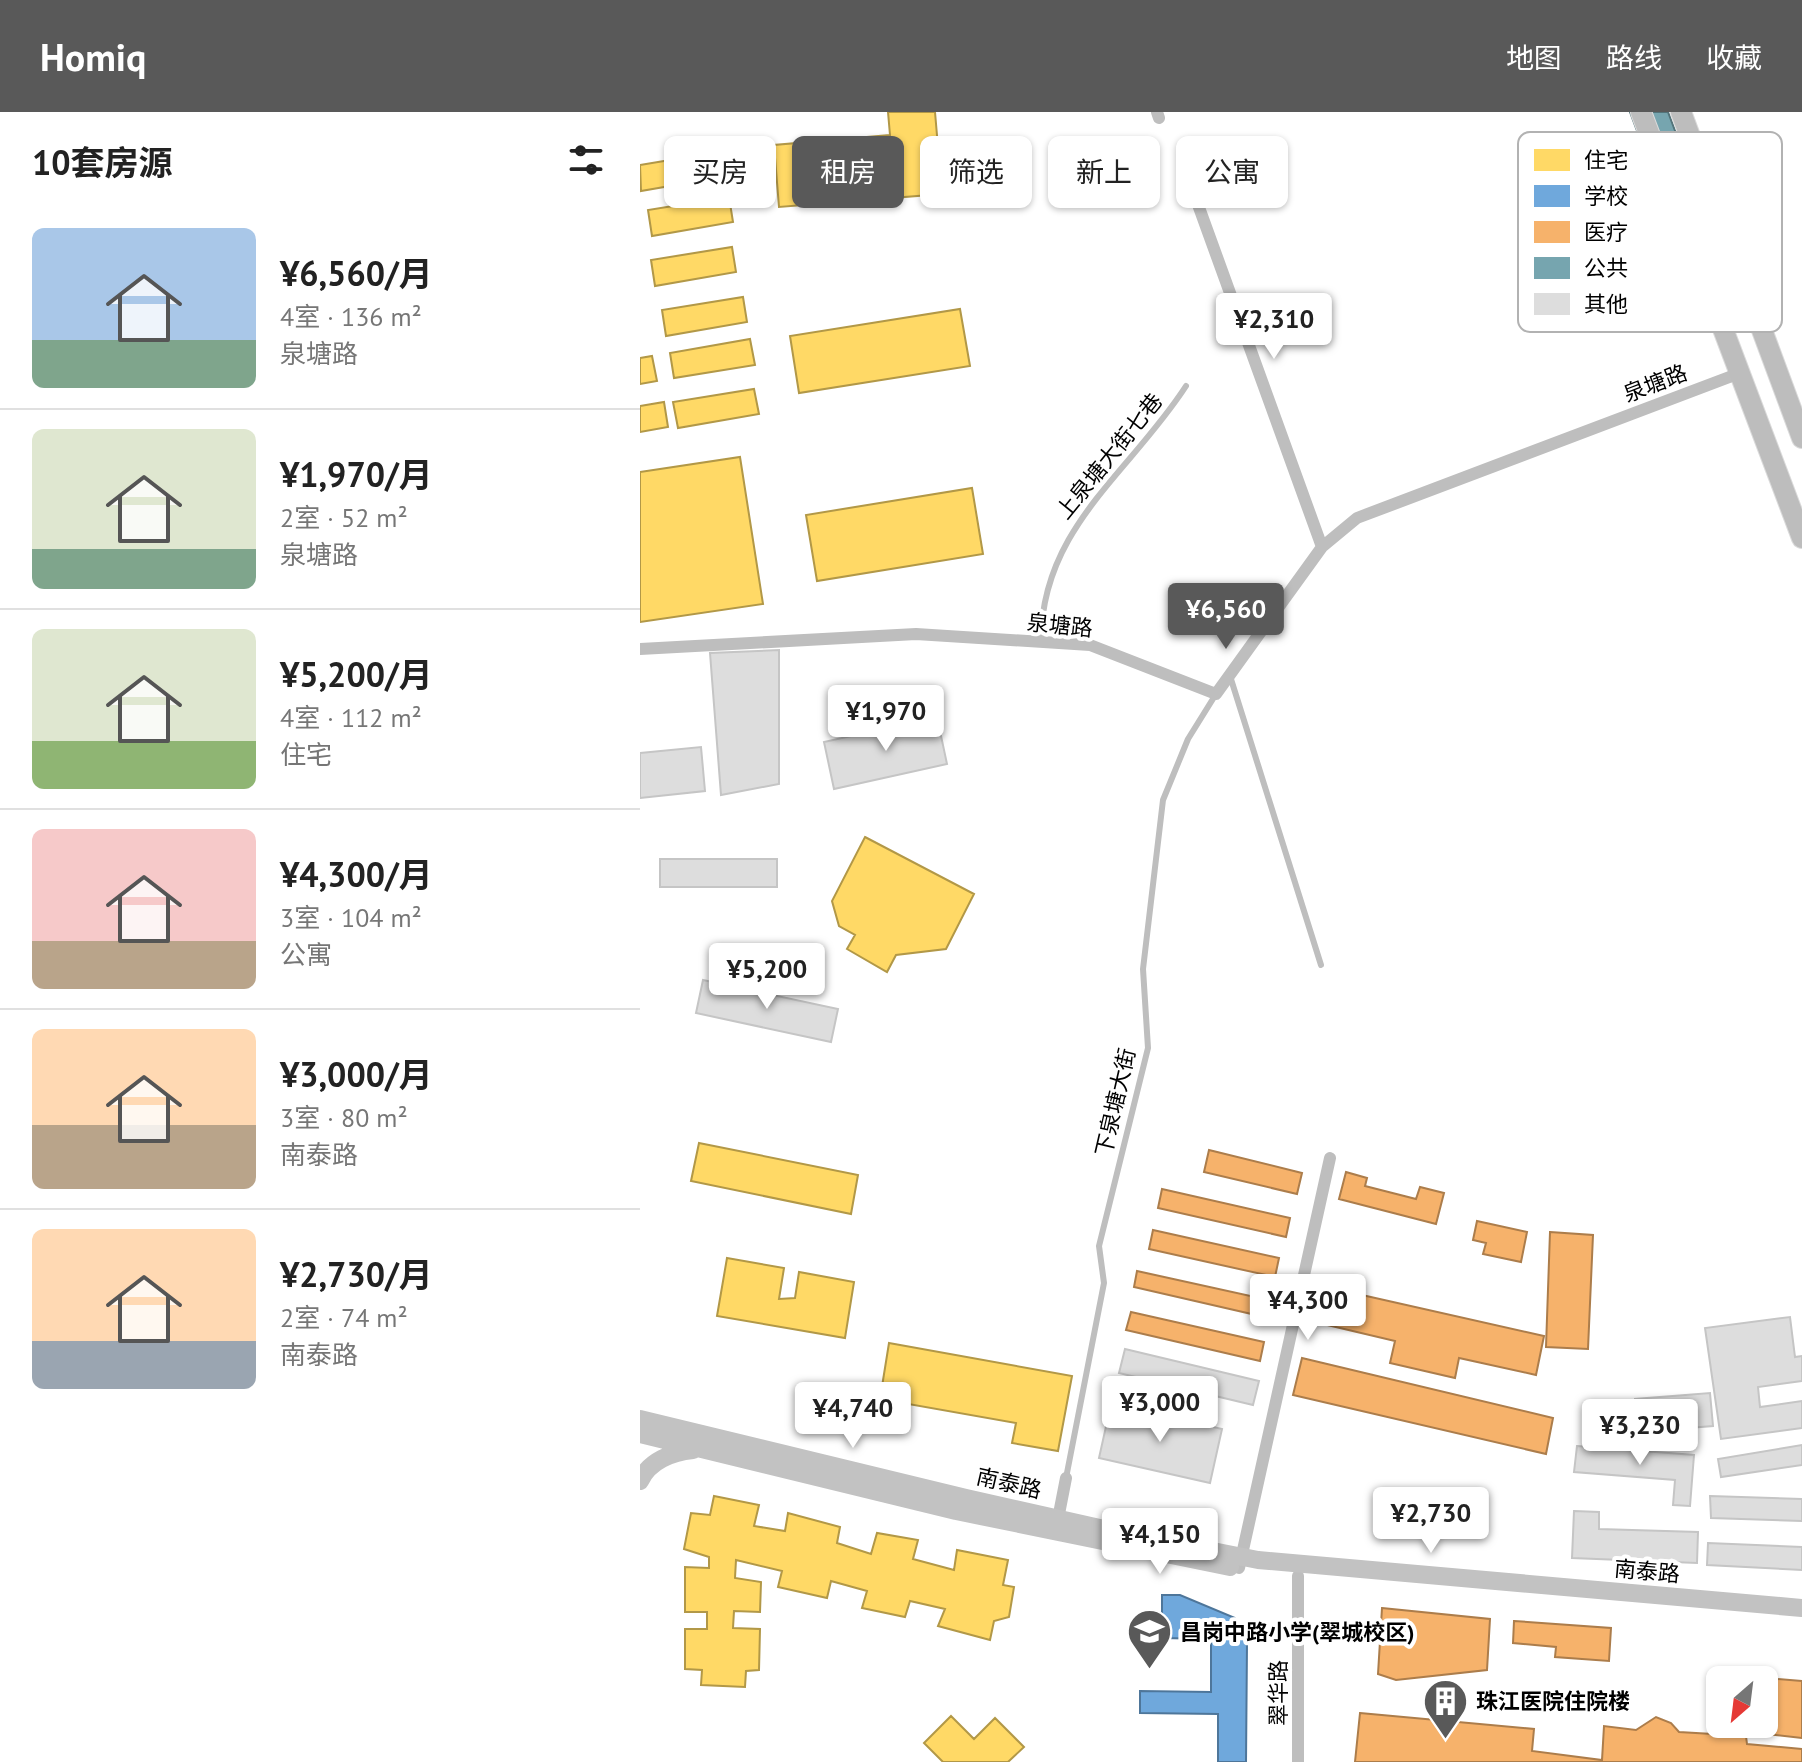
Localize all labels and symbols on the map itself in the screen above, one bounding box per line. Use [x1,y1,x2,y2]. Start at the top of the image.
legend [1518,132,1782,332]
text: 住宅 [1584,146,1628,174]
text: 学校 [1584,182,1628,210]
text: 医疗 [1584,218,1628,246]
text: 公共 [1584,254,1628,282]
text: 其他 [1584,290,1628,318]
pin: ¥2,310 [1209,293,1339,361]
street label: 泉塘路 [1619,358,1691,408]
street label: 上泉塘大街七巷 [1050,387,1168,525]
pin: ¥6,560 [1161,583,1291,651]
street label: 泉塘路 [1026,608,1094,642]
pin: ¥1,970 [821,685,951,753]
pin: ¥5,200 [702,943,832,1011]
street label: 下泉塘大街 [1089,1045,1141,1159]
pin: ¥4,300 [1243,1274,1373,1342]
pin: ¥3,000 [1095,1376,1225,1444]
pin: ¥4,740 [788,1382,918,1450]
pin: ¥3,230 [1575,1399,1705,1467]
street label: 南泰路 [974,1462,1044,1504]
pin: ¥2,730 [1366,1487,1496,1555]
pin: ¥4,150 [1095,1508,1225,1576]
street label: 南泰路 [1613,1554,1681,1588]
school or university icon: 昌岗中路小学(翠城校区) [1125,1608,1173,1671]
place label: 昌岗中路小学(翠城校区) [1180,1618,1414,1646]
street label: 翠华路 [1264,1660,1292,1726]
north arrow [1706,1666,1778,1738]
building icon: 珠江医院住院楼 [1421,1677,1469,1740]
place label: 珠江医院住院楼 [1476,1687,1630,1715]

